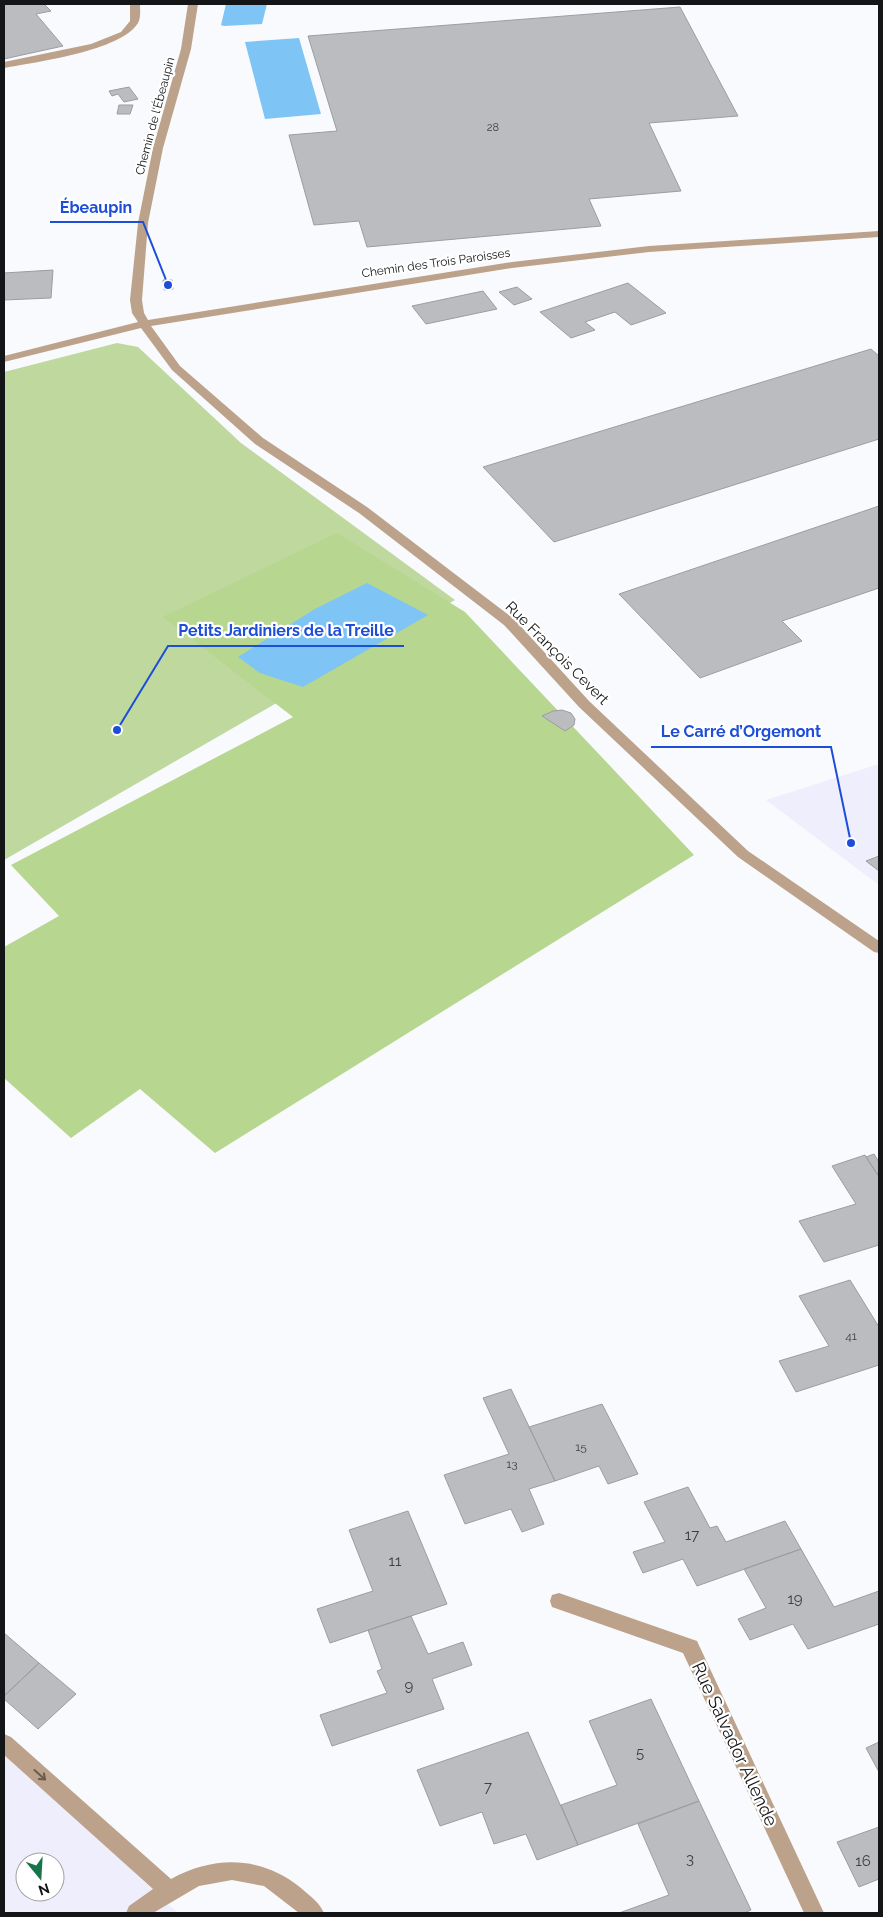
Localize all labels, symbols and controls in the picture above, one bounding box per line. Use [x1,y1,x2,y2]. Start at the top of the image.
street label: Chemin de l'Ébeaupin [133,56,177,176]
house number: 28 [487,121,499,134]
callout: Ébeaupin [50,191,143,222]
text: Ébeaupin [60,197,132,217]
street label: Chemin des Trois Paroisses [361,246,511,280]
street label: Rue François Cevert [502,598,612,708]
callout: Petits Jardiniers de la Treille [168,615,404,646]
text: Petits Jardiniers de la Treille [178,621,394,640]
callout: Le Carré d’Orgemont [651,716,831,747]
text: Le Carré d’Orgemont [661,722,821,741]
house number: 41 [845,1329,857,1343]
house number: 15 [575,1440,587,1454]
house number: 13 [506,1457,518,1471]
house number: 17 [685,1526,699,1544]
house number: 11 [389,1552,402,1570]
house number: 19 [787,1590,803,1608]
street label: Rue Salvador Allende [688,1659,782,1830]
house number: 9 [405,1677,414,1695]
house number: 5 [636,1744,644,1762]
one-way arrow [34,1770,47,1781]
house number: 7 [484,1778,492,1796]
house number: 3 [686,1850,694,1868]
north arrow [15,1852,65,1902]
house number: 16 [855,1852,871,1870]
text: N [36,1880,52,1899]

